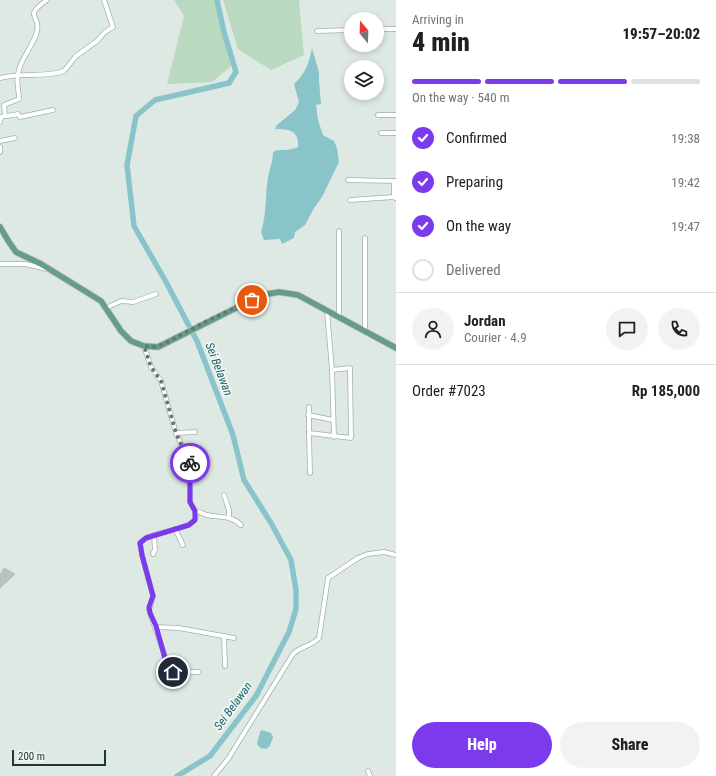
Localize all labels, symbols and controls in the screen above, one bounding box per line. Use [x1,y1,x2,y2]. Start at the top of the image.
north arrow [344,12,384,52]
map controls [344,12,384,100]
text: Arriving in [412,12,464,27]
text: 19:57–20:02 [622,25,700,43]
text: 4 min [412,27,470,57]
button: layers [344,60,384,100]
text: On the way · 540 m [412,90,509,105]
icon: check [412,127,434,149]
text: Confirmed [446,129,507,147]
text: 19:38 [671,131,700,146]
icon: check [412,171,434,193]
text: Preparing [446,173,503,191]
text: 19:42 [671,175,700,190]
icon: check [412,215,434,237]
text: On the way [446,217,511,235]
text: 19:47 [671,219,700,234]
text: Delivered [446,261,501,279]
pin [235,283,269,317]
icon: bag [241,289,263,311]
button: person [412,308,454,350]
button: chat [606,308,648,350]
button: phone [658,308,700,350]
text: Jordan [464,312,506,330]
text: Courier · 4.9 [464,330,527,345]
water label: Sei Belawan [202,340,236,398]
text: Order #7023 [412,382,486,400]
text: Rp 185,000 [632,382,700,400]
courier [170,443,210,483]
icon: bike [179,452,201,474]
pin [156,655,190,689]
icon: home [162,661,184,683]
water label: Sei Belawan [211,679,255,733]
button: Help [412,722,552,768]
button: Share [560,722,700,768]
scale bar [12,748,106,767]
text: 200 m [18,750,45,763]

